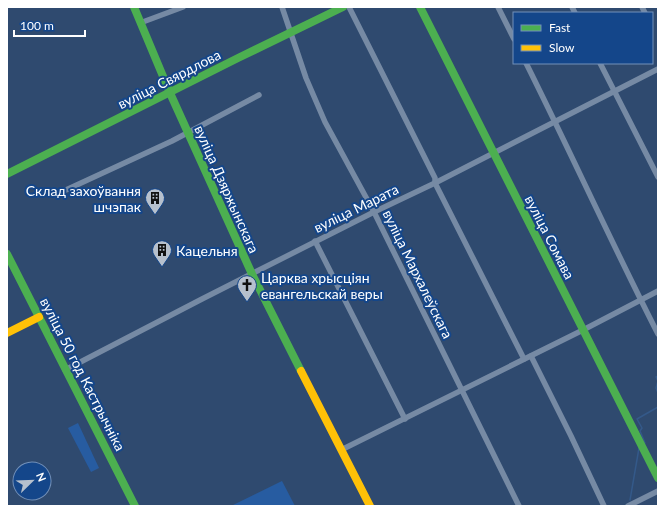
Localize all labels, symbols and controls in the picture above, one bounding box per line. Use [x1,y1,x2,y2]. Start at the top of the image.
scale bar [14,12,85,38]
legend [513,12,653,64]
text: 100 m [20,18,54,33]
text: Fast [549,20,571,35]
text: Slow [549,40,575,55]
street label: вуліца Свярдлова [115,46,223,112]
street label: вуліца Дзяржынскага [191,122,263,256]
street label: вуліца Марата [311,180,401,236]
place label: Склад захоўвання шчэпак [26,182,142,215]
building icon: Склад захоўвання шчэпак [144,187,166,215]
street label: вуліца Сомава [522,192,578,282]
street label: вуліца Мархалеўскага [379,207,457,341]
building icon: Кацельня [151,239,173,267]
place label: Кацельня [176,242,238,259]
place label: Царква хрысціян евангельскай веры [261,269,383,302]
church icon: Царква хрысціян евангельскай веры [236,274,258,302]
street label: вуліца 50 год Кастрычніка [37,295,129,453]
north arrow [12,461,52,501]
text: N [34,470,49,483]

